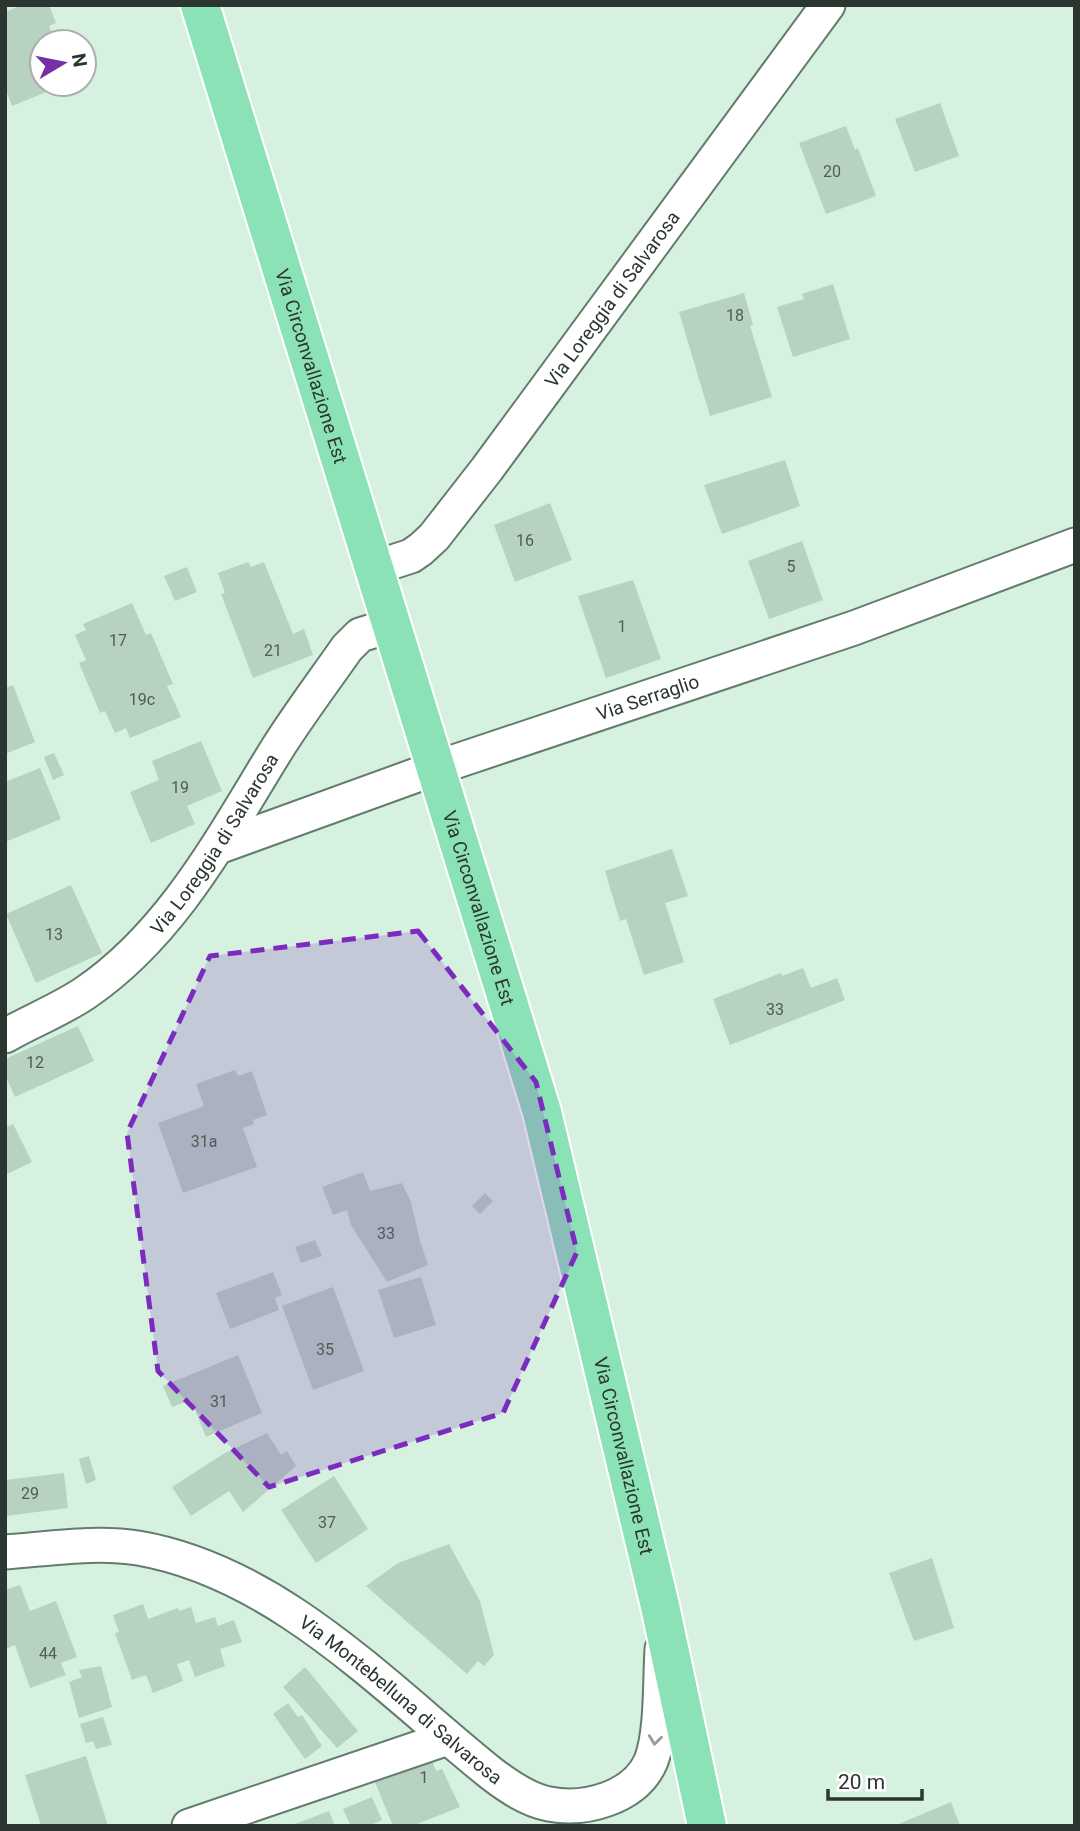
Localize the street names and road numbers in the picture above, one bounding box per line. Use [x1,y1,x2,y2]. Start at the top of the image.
street label: Via Loreggia di Salvarosa [540,206,684,392]
street label: Via Circonvallazione Est [271,266,352,466]
street label: Via Serraglio [593,669,702,725]
street label: Via Loreggia di Salvarosa [145,749,283,939]
street label: Via Circonvallazione Est [438,808,520,1008]
street label: Via Circonvallazione Est [589,1355,659,1557]
street label: Via Montebelluna di Salvarosa [295,1610,507,1789]

